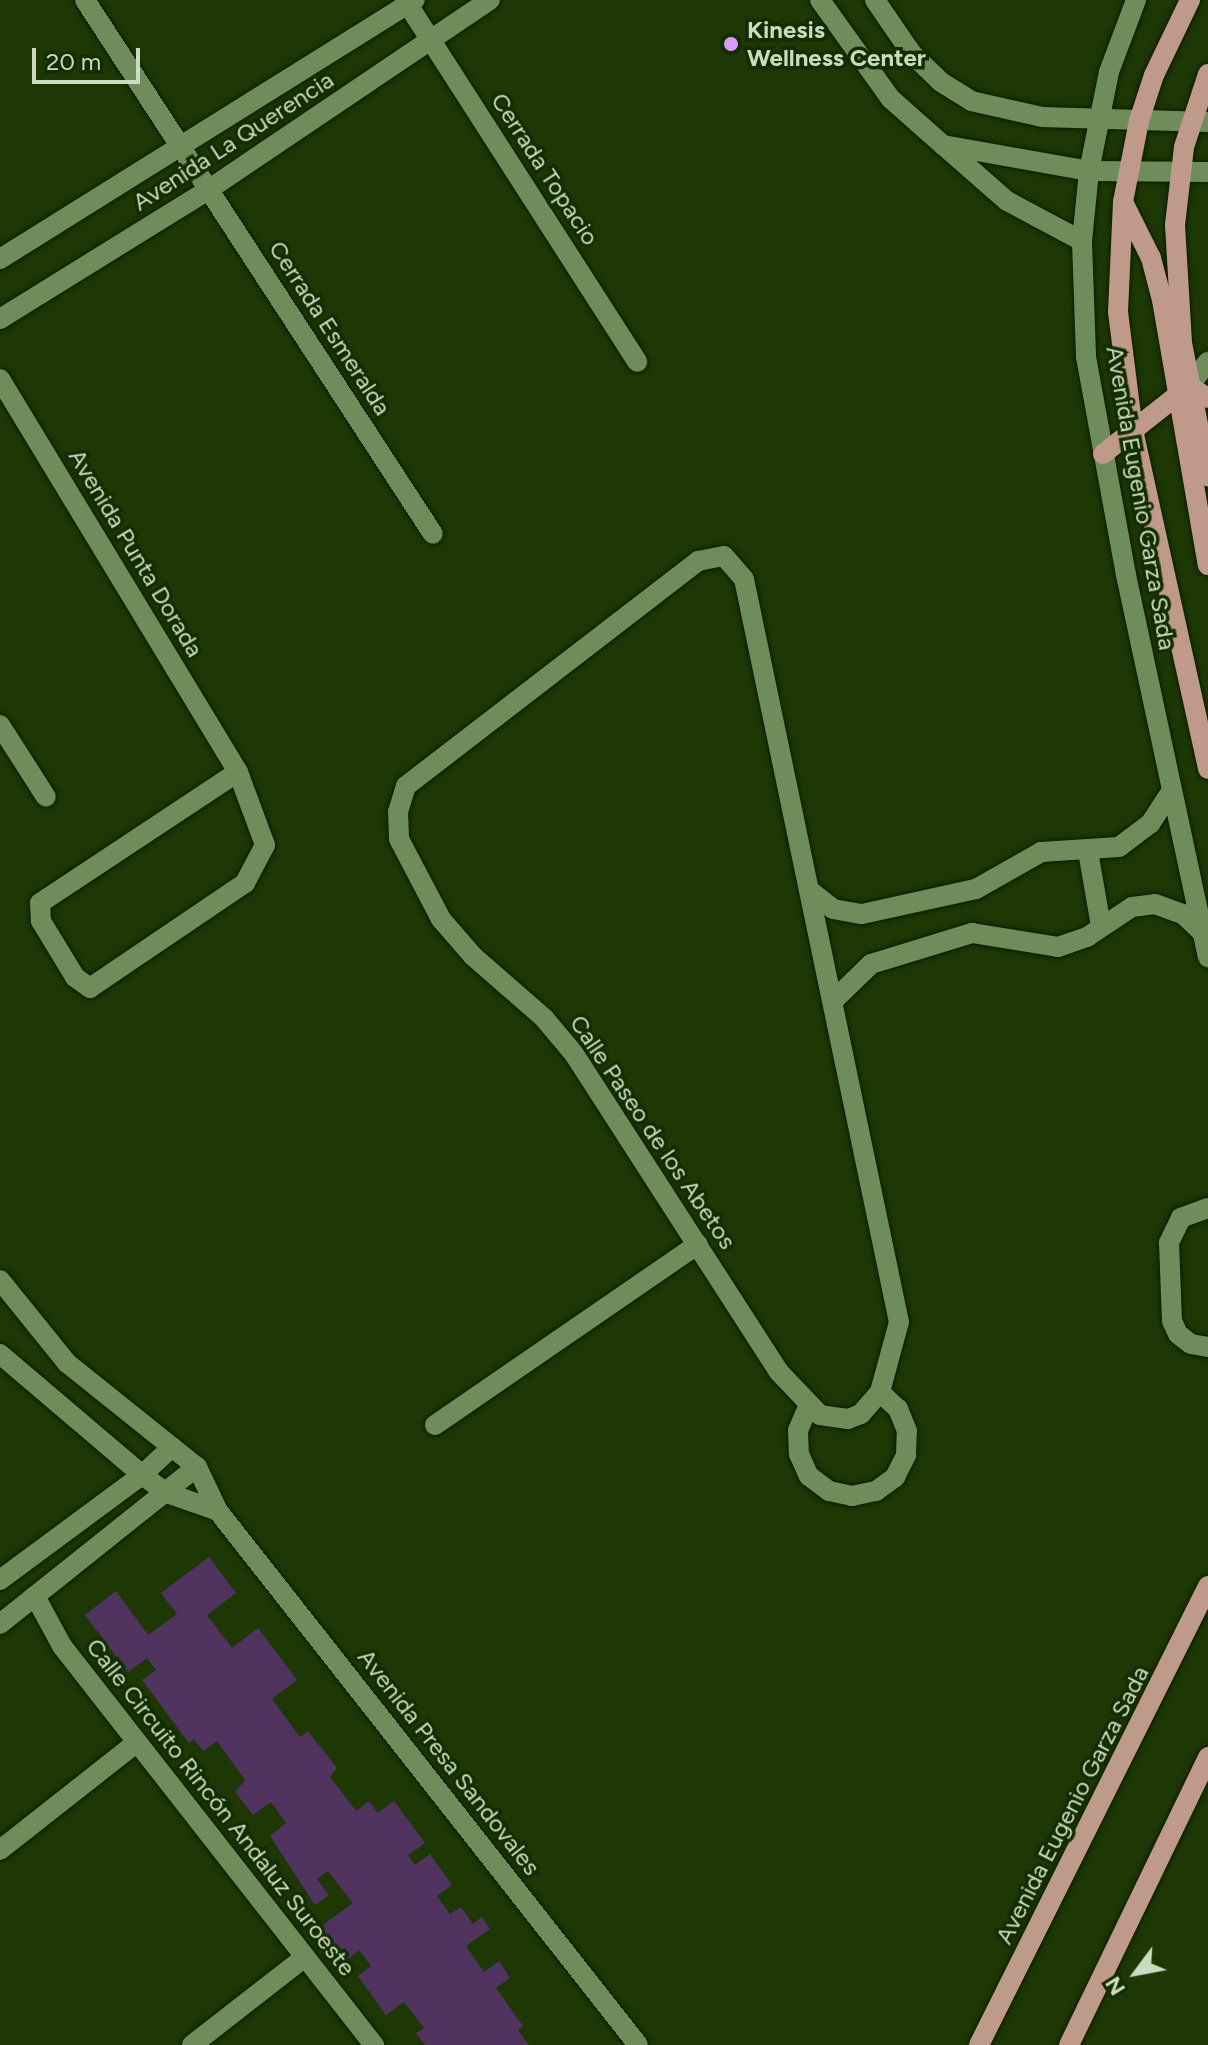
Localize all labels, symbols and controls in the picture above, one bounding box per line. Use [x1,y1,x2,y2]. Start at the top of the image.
place label: Kinesis Wellness Center [747,16,926,72]
scale bar [36,32,144,82]
marker: Kinesis Wellness Center [722,35,740,53]
text: 20 m [46,47,101,76]
street label: Avenida La Querencia [127,65,339,217]
street label: Cerrada Topacio [485,87,605,251]
street label: Cerrada Esmeralda [263,235,397,421]
street label: Avenida Eugenio Garza Sada [1100,344,1182,652]
street label: Avenida Punta Dorada [63,444,209,662]
street label: Calle Paseo de los Abetos [564,1009,742,1255]
street label: Calle Circuito Rincón Andaluz Suroeste [80,1633,362,1981]
street label: Avenida Presa Sandovales [352,1643,546,1881]
street label: Avenida Eugenio Garza Sada [989,1661,1155,1949]
north arrow [1096,1933,1176,2013]
text: N [1099,1972,1131,2000]

